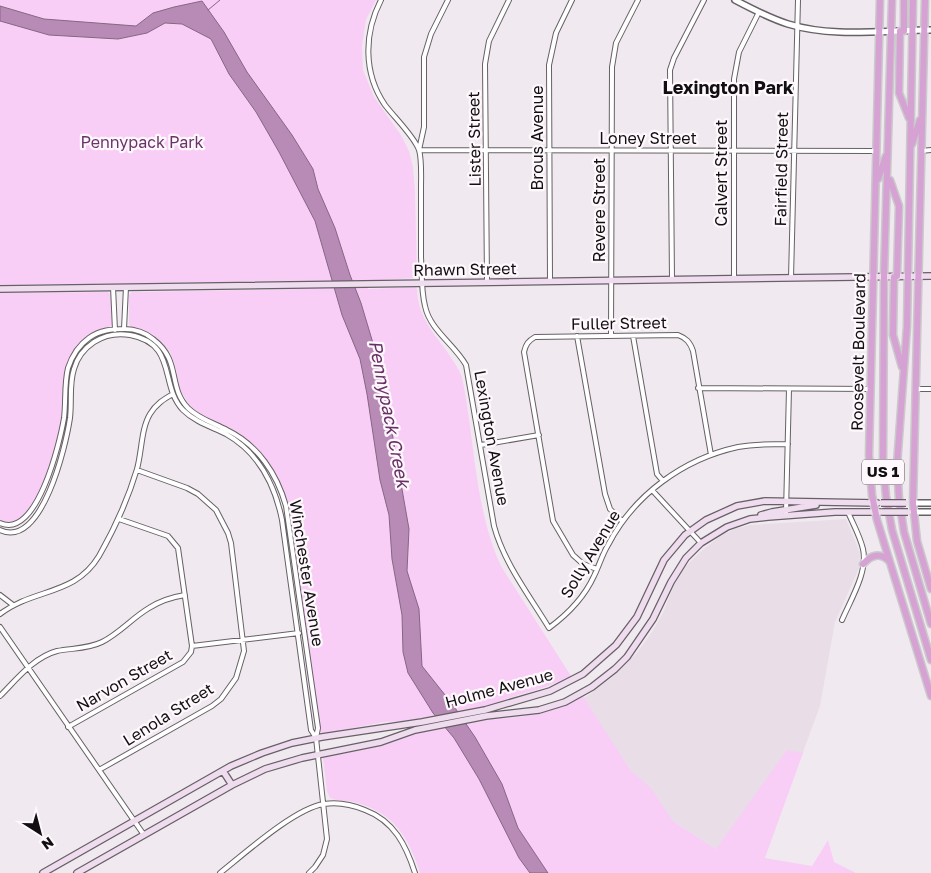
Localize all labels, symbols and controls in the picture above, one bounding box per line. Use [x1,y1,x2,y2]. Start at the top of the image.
district label: Lexington Park [663,76,794,98]
street label: Brous Avenue [527,85,547,191]
street label: Lister Street [463,91,485,187]
street label: Fairfield Street [770,112,792,226]
street label: Calvert Street [711,120,731,226]
street label: Loney Street [599,128,697,148]
park label: Pennypack Park [80,132,204,152]
street label: Revere Street [589,158,609,262]
street label: Rhawn Street [413,258,517,280]
street label: Roosevelt Boulevard [847,273,869,431]
street label: Fuller Street [571,312,667,334]
water label: Pennypack Creek [365,338,415,491]
street label: Lexington Avenue [470,369,514,507]
road number: US 1 [862,460,904,484]
street label: Winchester Avenue [286,498,328,648]
street label: Solly Avenue [556,506,624,602]
street label: Narvon Street [73,644,175,716]
street label: Holme Avenue [443,664,555,712]
street label: Lenola Street [119,678,217,750]
north arrow [15,808,65,858]
text: N [39,834,57,854]

